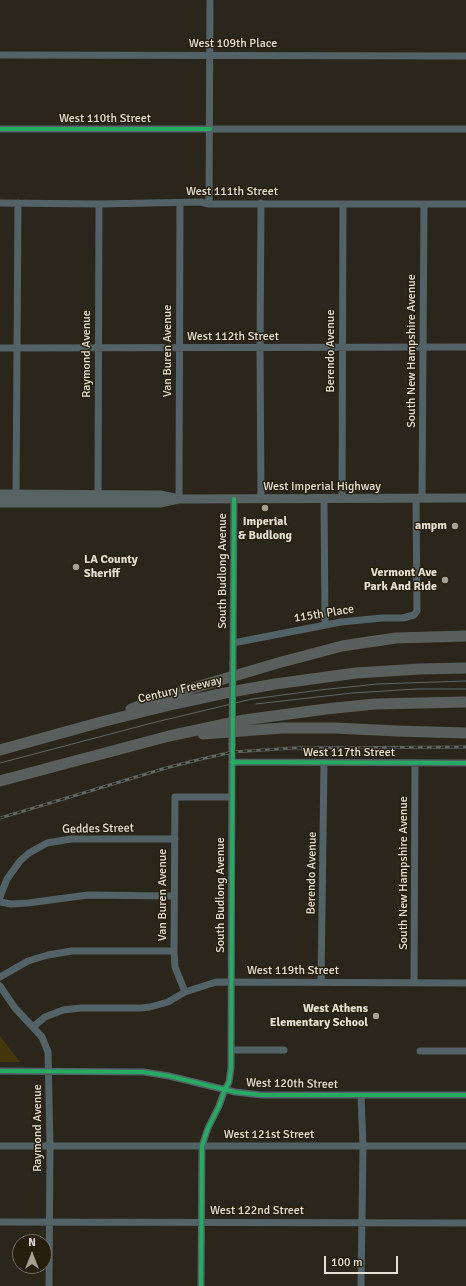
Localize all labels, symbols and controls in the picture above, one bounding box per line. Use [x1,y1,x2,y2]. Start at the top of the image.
street label: West 109th Place [189,37,277,51]
street label: West 110th Street [59,112,151,126]
street label: West 111th Street [186,185,278,199]
street label: South New Hampshire Avenue [405,274,419,428]
street label: Van Buren Avenue [161,305,175,397]
street label: Raymond Avenue [80,310,94,398]
street label: Berendo Avenue [324,310,338,392]
street label: West 112th Street [187,330,279,344]
street label: West Imperial Highway [263,480,381,494]
marker: Imperial & Budlong [260,503,270,513]
street label: South Budlong Avenue [216,513,230,629]
place label: Imperial & Budlong [238,515,292,543]
place label: ampm [415,519,447,533]
marker: ampm [450,521,460,531]
place label: LA County Sheriff [84,553,138,581]
marker: LA County Sheriff [71,562,81,572]
place label: Vermont Ave Park And Ride [364,566,437,594]
marker: Vermont Ave Park And Ride [440,575,450,585]
street label: 115th Place [293,602,355,626]
street label: Century Freeway [137,673,223,707]
street label: West 117th Street [303,746,395,760]
street label: South New Hampshire Avenue [397,796,411,950]
street label: Geddes Street [62,821,134,837]
street label: Berendo Avenue [304,831,320,915]
street label: South Budlong Avenue [214,837,228,953]
street label: Van Buren Avenue [156,849,170,941]
street label: West 119th Street [247,964,339,978]
place label: West Athens Elementary School [270,1002,368,1030]
marker: West Athens Elementary School [371,1011,381,1021]
street label: West 120th Street [246,1076,338,1092]
street label: Raymond Avenue [31,1084,45,1172]
street label: West 121st Street [224,1128,314,1142]
street label: West 122nd Street [210,1204,304,1218]
north arrow [12,1234,52,1274]
text: N [28,1236,36,1249]
scale bar [326,1248,400,1274]
text: 100 m [331,1255,363,1270]

